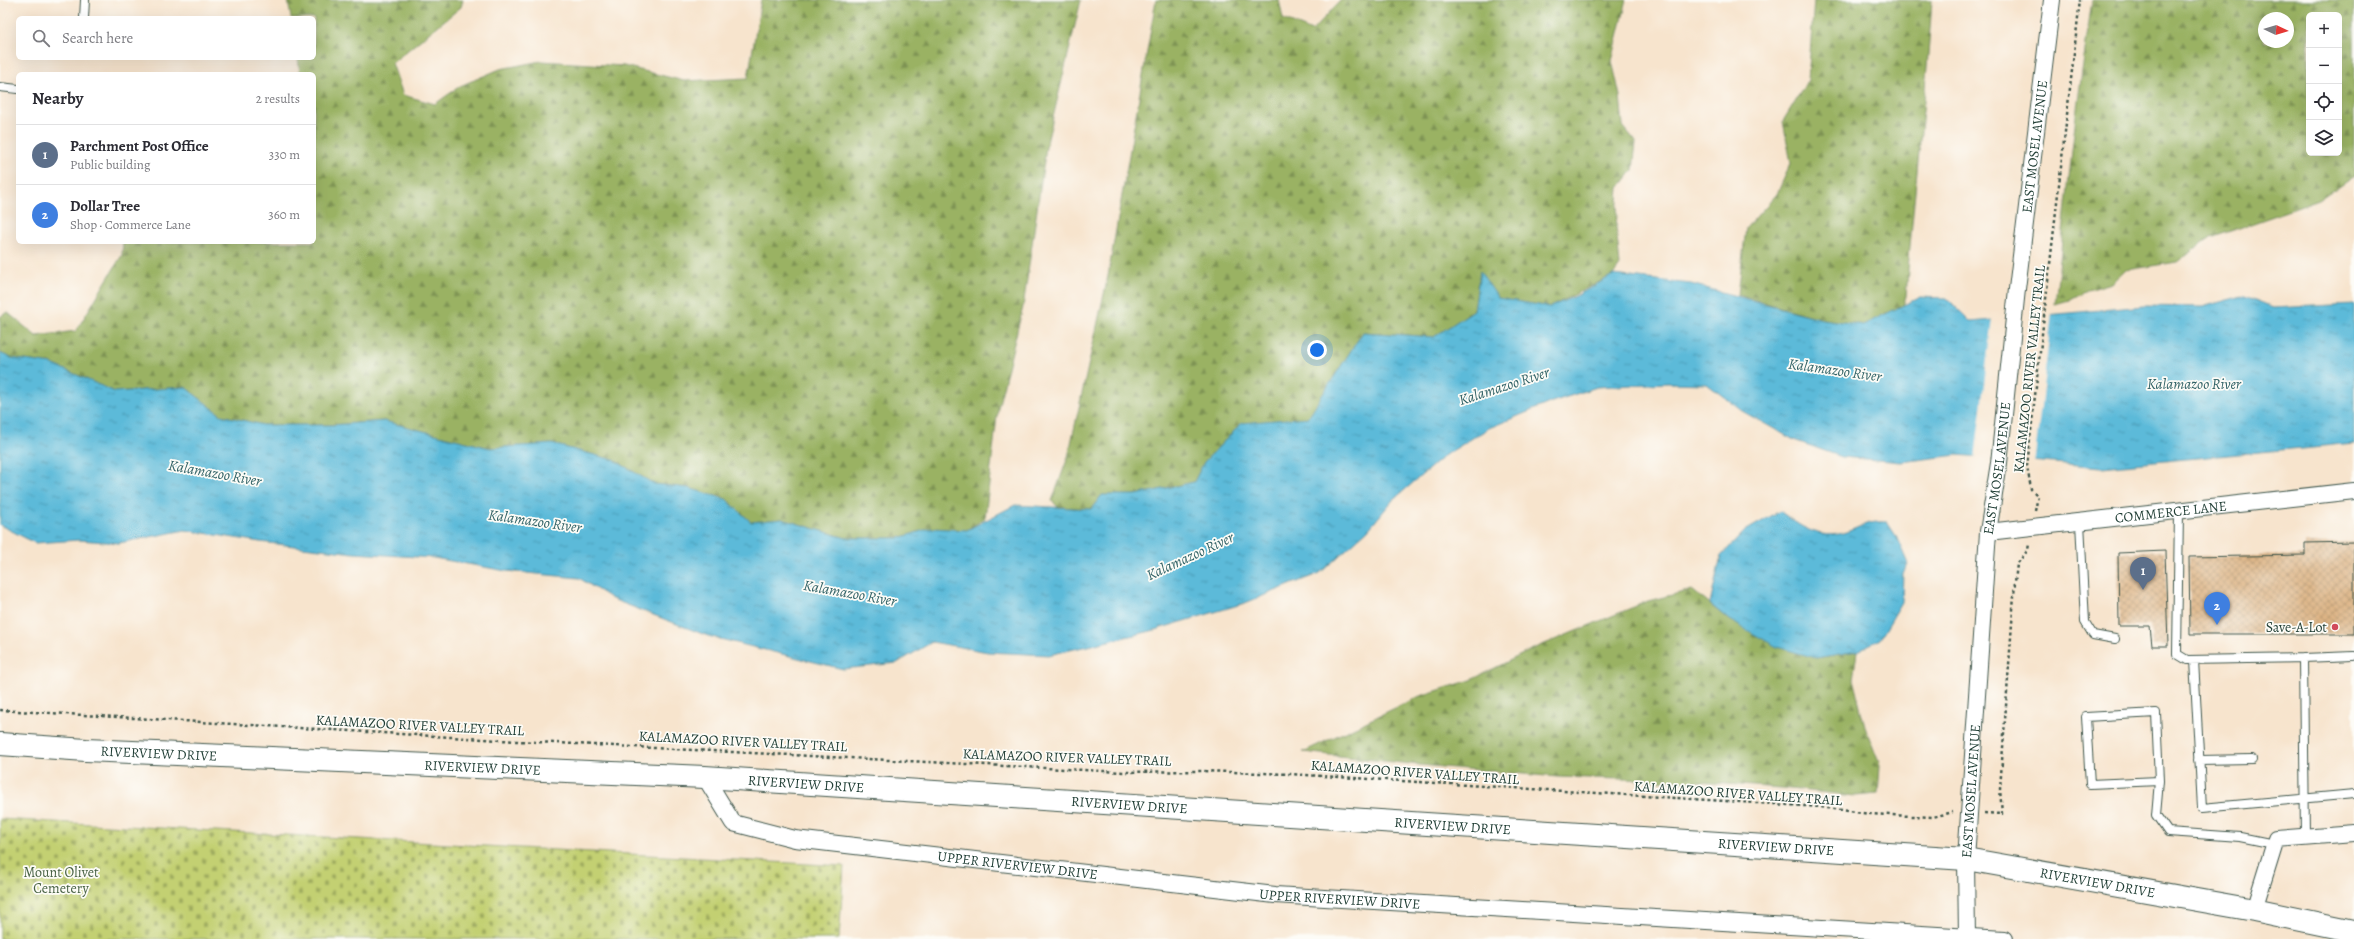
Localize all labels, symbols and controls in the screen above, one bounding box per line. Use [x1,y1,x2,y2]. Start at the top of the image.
north arrow [2258,12,2294,48]
map controls [2306,12,2342,156]
button: + [2306,12,2342,48]
search box [16,16,316,60]
icon: search [30,27,52,49]
text: Search here [62,28,133,48]
button: − [2306,48,2342,84]
street label: EAST MOSEL AVENUE [2017,79,2052,214]
button: locate [2306,84,2342,120]
text: Nearby [32,87,83,110]
text: 2 results [256,90,300,107]
button: layers [2306,120,2342,156]
text: Parchment Post Office [70,136,209,156]
text: 1 [43,146,47,163]
text: 330 m [269,146,300,163]
text: Public building [70,156,150,173]
text: Dollar Tree [70,196,140,216]
text: 2 [42,206,48,223]
text: 360 m [268,206,300,223]
text: Shop · Commerce Lane [70,216,191,233]
street label: KALAMAZOO RIVER VALLEY TRAIL [2009,263,2050,474]
your location [1307,340,1327,360]
water label: Kalamazoo River [1787,354,1884,387]
water label: Kalamazoo River [1456,362,1553,410]
water label: Kalamazoo River [2147,374,2242,394]
street label: EAST MOSEL AVENUE [1979,401,2015,536]
water label: Kalamazoo River [167,455,264,491]
street label: COMMERCE LANE [2114,496,2228,528]
water label: Kalamazoo River [487,505,584,538]
water label: Kalamazoo River [1143,527,1238,585]
pin: 1 [2130,557,2156,590]
water label: Kalamazoo River [802,575,899,611]
pin: 2 [2204,592,2230,625]
place label: Save-A-Lot [2266,618,2327,637]
marker: Save-A-Lot [2330,622,2340,632]
street label: KALAMAZOO RIVER VALLEY TRAIL [315,711,526,740]
street label: EAST MOSEL AVENUE [1957,724,1985,859]
street label: KALAMAZOO RIVER VALLEY TRAIL [638,727,849,756]
street label: RIVERVIEW DRIVE [100,742,217,766]
street label: KALAMAZOO RIVER VALLEY TRAIL [962,744,1172,771]
street label: RIVERVIEW DRIVE [424,756,541,780]
street label: KALAMAZOO RIVER VALLEY TRAIL [1310,756,1521,789]
street label: RIVERVIEW DRIVE [747,771,865,797]
street label: KALAMAZOO RIVER VALLEY TRAIL [1633,777,1844,810]
street label: RIVERVIEW DRIVE [1070,792,1188,818]
street label: RIVERVIEW DRIVE [1394,813,1511,839]
street label: RIVERVIEW DRIVE [1717,834,1835,860]
street label: UPPER RIVERVIEW DRIVE [936,847,1099,884]
park label: Mount Olivet Cemetery [23,863,99,898]
street label: RIVERVIEW DRIVE [2038,863,2156,902]
street label: UPPER RIVERVIEW DRIVE [1258,884,1421,914]

